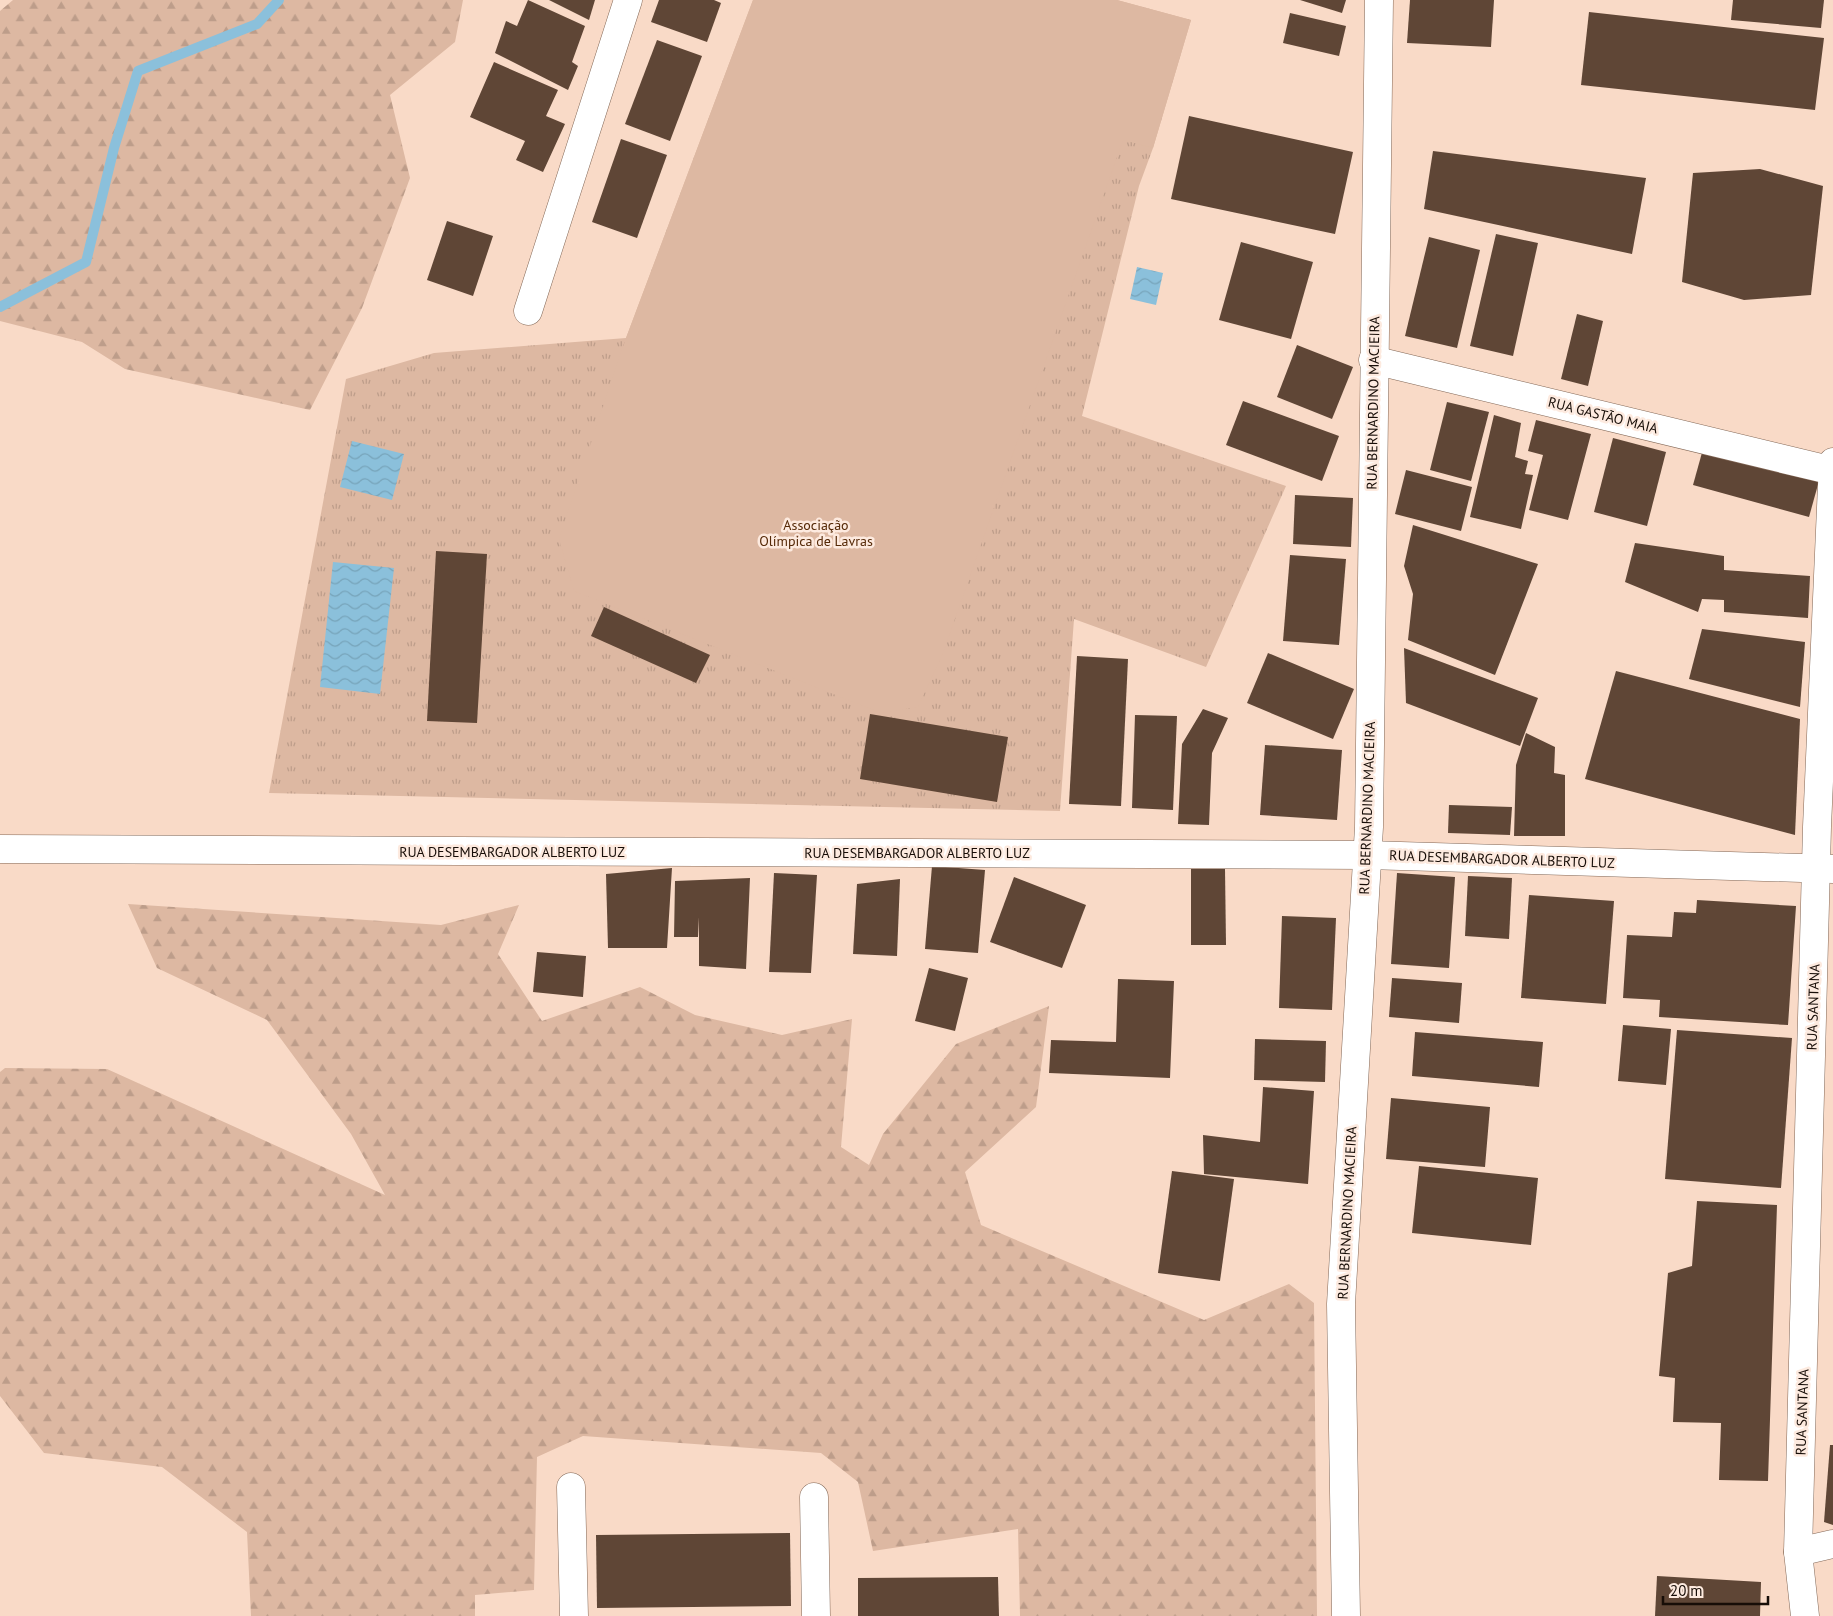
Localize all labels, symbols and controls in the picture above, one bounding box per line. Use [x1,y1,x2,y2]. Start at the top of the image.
street label: RUA BERNARDINO MACIEIRA [1362,315,1384,490]
street label: RUA GASTÃO MAIA [1546,393,1661,438]
park label: Associação Olímpica de Lavras [759,516,873,550]
street label: RUA BERNARDINO MACIEIRA [1355,720,1379,895]
street label: RUA DESEMBARGADOR ALBERTO LUZ [399,843,625,861]
street label: RUA DESEMBARGADOR ALBERTO LUZ [804,844,1030,862]
street label: RUA DESEMBARGADOR ALBERTO LUZ [1389,846,1615,872]
street label: RUA SANTANA [1802,963,1824,1051]
street label: RUA BERNARDINO MACIEIRA [1333,1125,1361,1300]
street label: RUA SANTANA [1791,1368,1813,1456]
scale bar [1663,1574,1768,1606]
text: 20 m [1670,1581,1703,1600]

